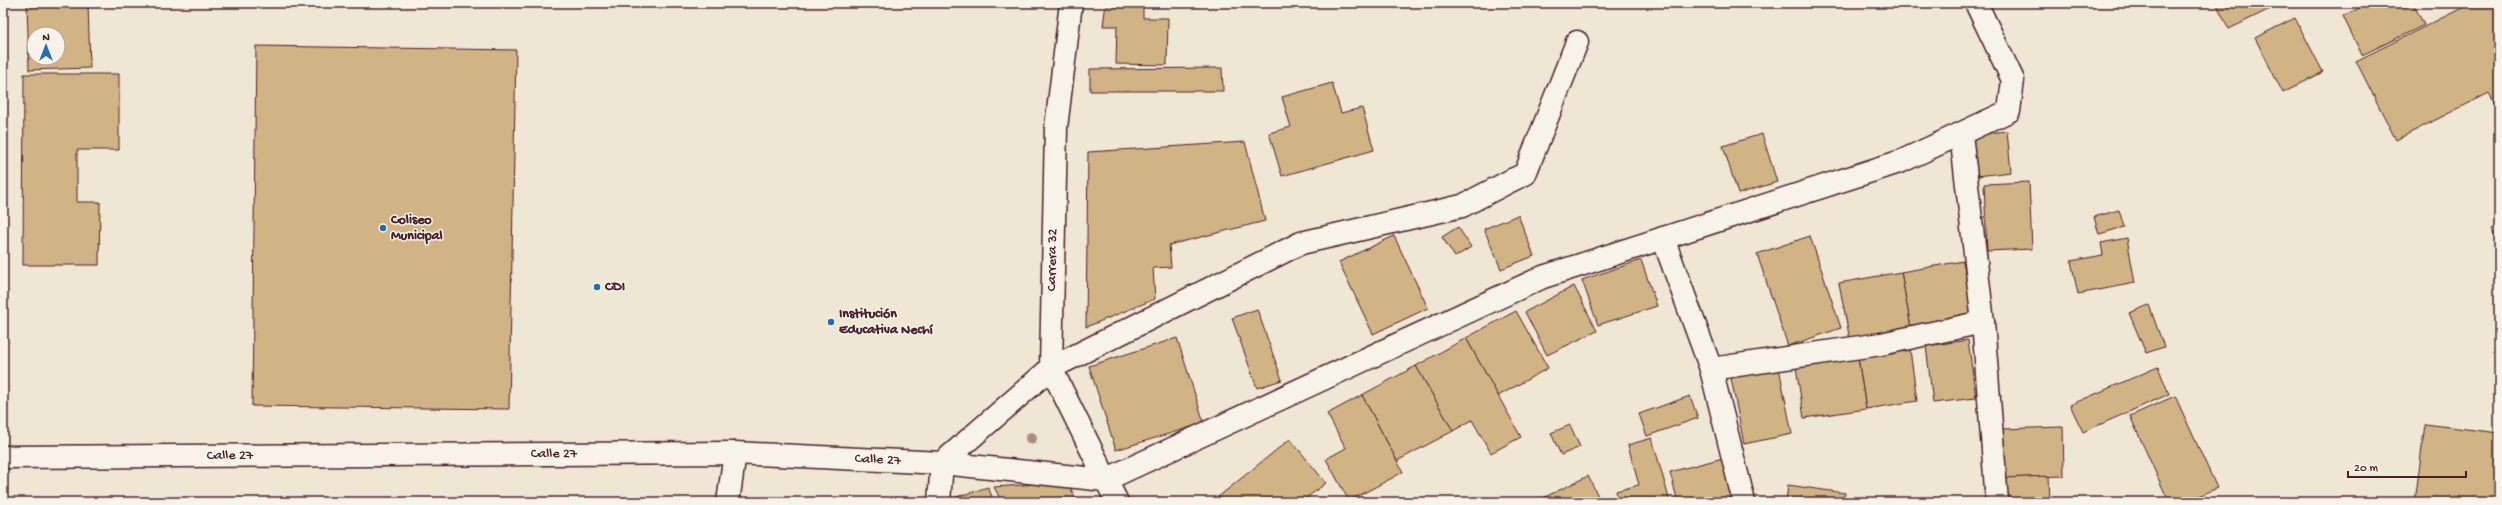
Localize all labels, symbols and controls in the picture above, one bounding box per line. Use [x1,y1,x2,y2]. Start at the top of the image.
north arrow [26,26,66,66]
text: N [42,32,50,44]
place label: Coliseo Municipal [390,212,443,245]
marker: Coliseo Municipal [378,223,388,233]
street label: Carrera 32 [1044,228,1062,291]
place label: CDI [604,279,625,296]
marker: CDI [592,282,602,292]
place label: Institución Educativa Nechí [839,306,934,339]
marker: Institución Educativa Nechí [826,317,836,327]
street label: Calle 27 [531,445,578,463]
street label: Calle 27 [207,447,254,464]
street label: Calle 27 [854,450,902,470]
scale bar [2348,453,2466,479]
text: 20 m [2354,462,2379,476]

